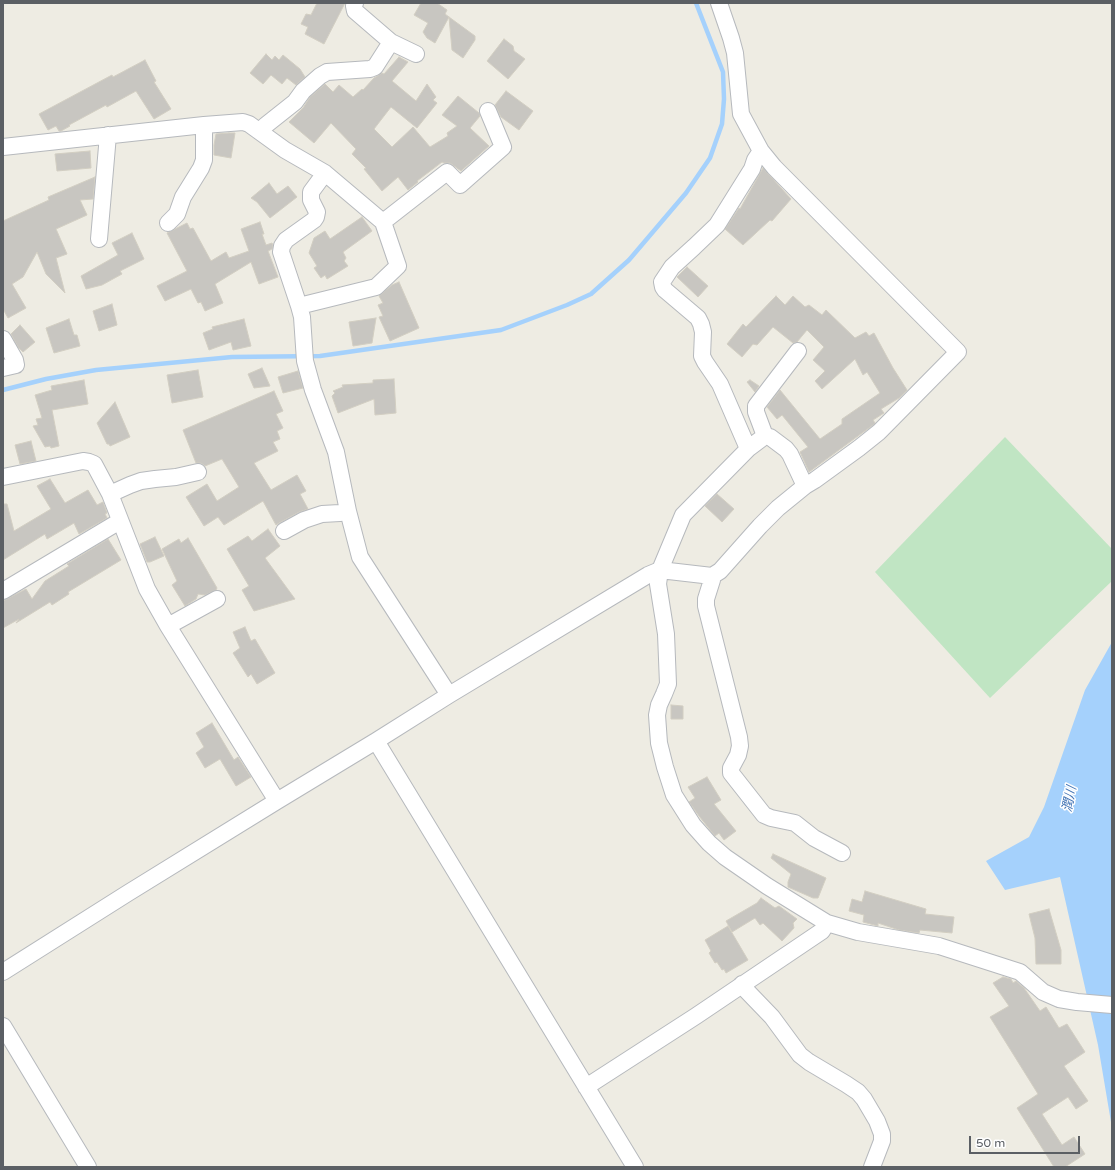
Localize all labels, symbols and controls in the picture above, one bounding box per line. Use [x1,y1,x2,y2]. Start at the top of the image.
water label: 潤川 [1060,785,1080,813]
scale bar [971,1128,1082,1154]
text: 50 m [976,1136,1005,1150]

